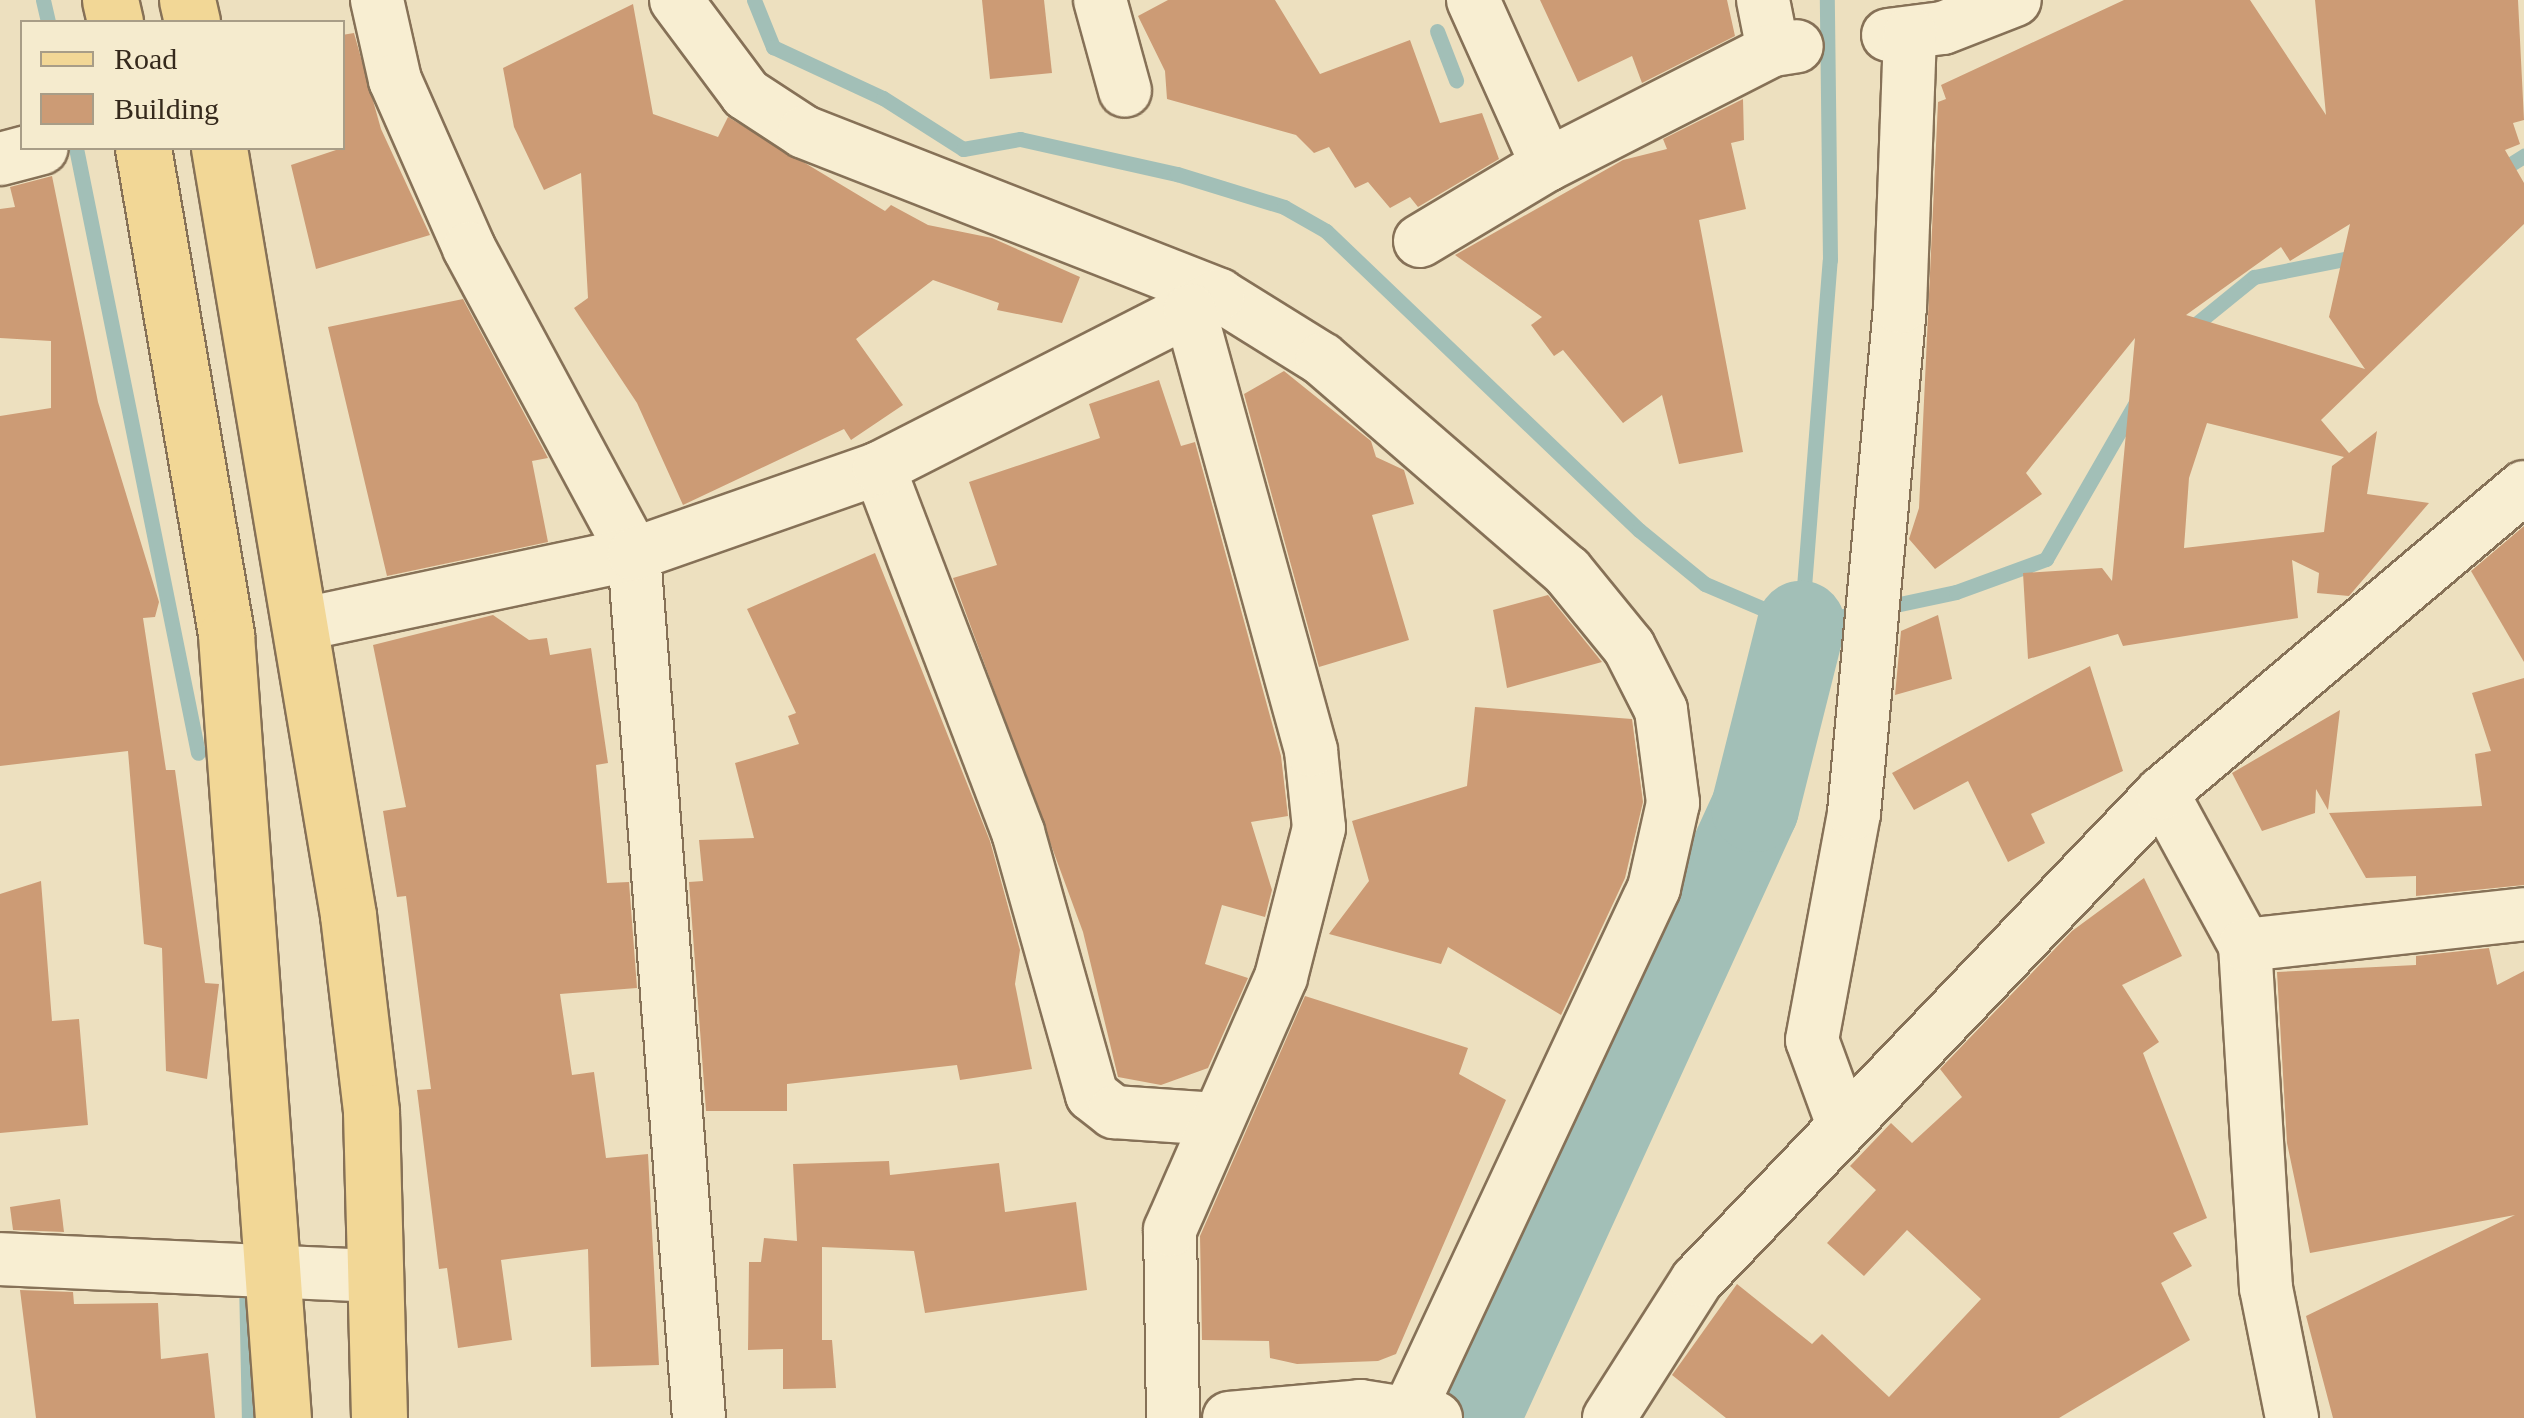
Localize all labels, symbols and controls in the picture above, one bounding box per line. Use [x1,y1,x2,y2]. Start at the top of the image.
legend [20,20,345,150]
text: Road [114,42,177,75]
text: Building [114,92,219,125]

